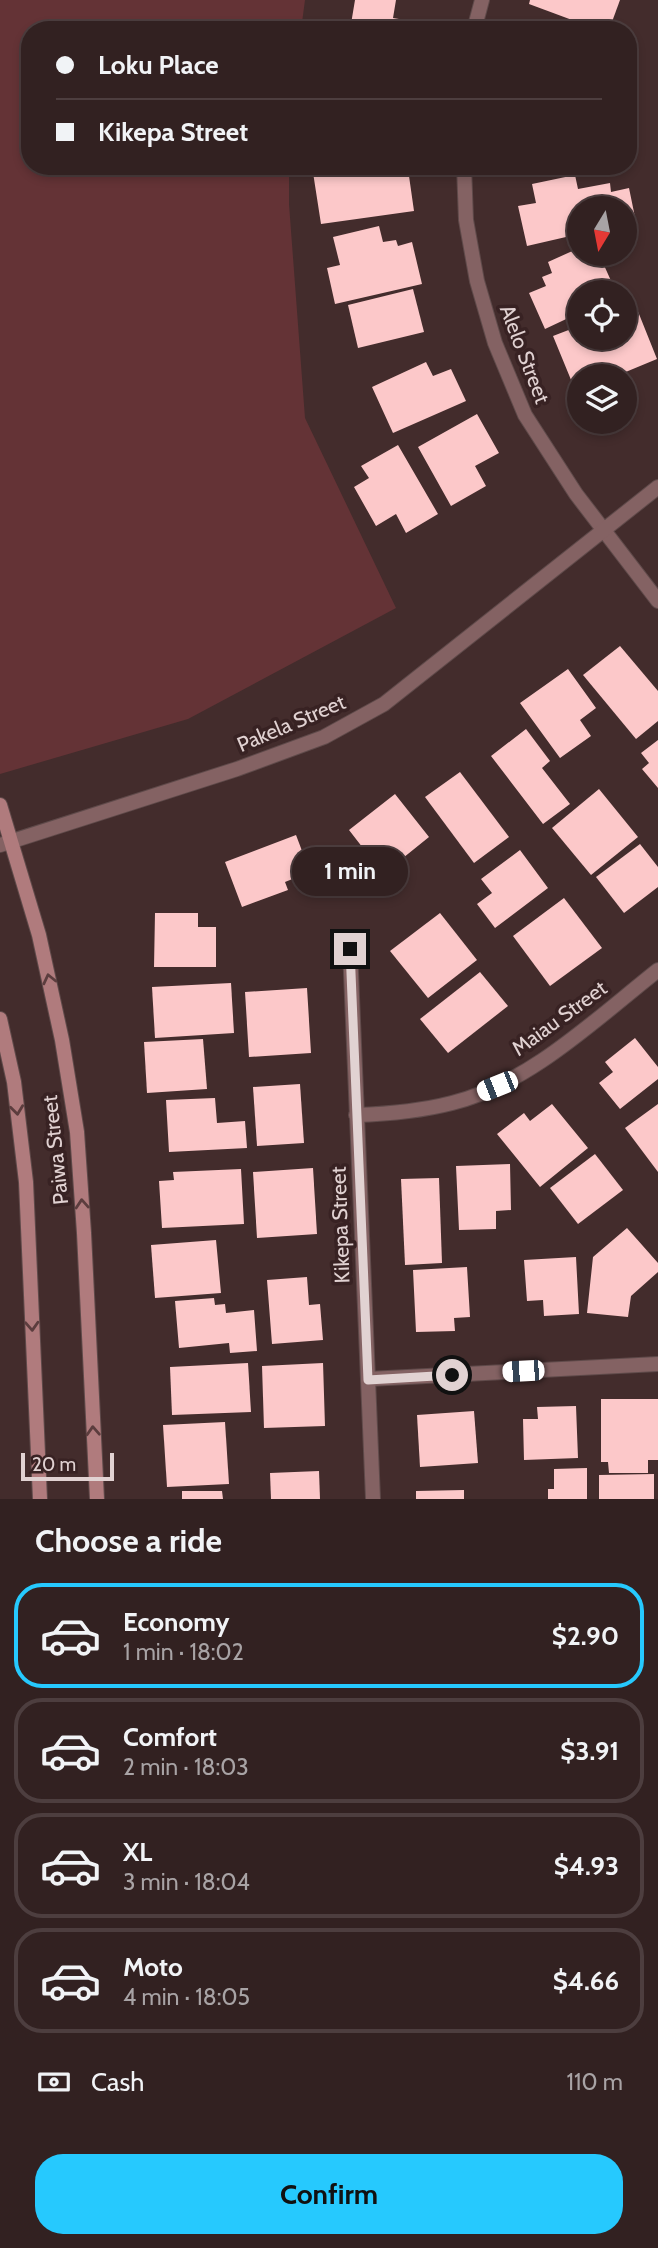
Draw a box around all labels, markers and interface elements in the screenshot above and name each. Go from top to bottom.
text: Loku Place [98,49,219,81]
text: Kikepa Street [98,116,248,148]
north arrow [567,196,637,266]
map controls [567,196,637,434]
button: locate [567,280,637,350]
street label: Alelo Street [495,301,555,407]
button: layers [567,364,637,434]
street label: Pakela Street [233,689,349,757]
callout: 1 min [292,848,408,897]
text: 1 min [324,857,376,885]
route end [334,933,366,965]
one-way arrow [42,973,57,985]
street label: Maiau Street [507,975,611,1061]
car [474,1068,521,1104]
street label: Paiwa Street [37,1094,73,1206]
one-way arrow [10,1104,25,1116]
street label: Kikepa Street [325,1166,355,1284]
one-way arrow [75,1198,90,1209]
one-way arrow [24,1321,39,1332]
route start [436,1359,468,1391]
car [502,1359,545,1383]
one-way arrow [86,1425,101,1436]
scale bar [21,1450,114,1482]
text: 20 m [32,1453,76,1476]
text: Choose a ride [35,1521,222,1560]
icon: car [39,1604,102,1667]
text: Economy [123,1606,229,1638]
text: $2.90 [552,1620,619,1652]
text: 1 min · 18:02 [123,1638,244,1666]
icon: car [39,1719,102,1782]
text: Comfort [123,1721,217,1753]
text: $3.91 [560,1735,619,1767]
text: 2 min · 18:03 [123,1753,249,1781]
icon: car [39,1834,102,1897]
text: XL [123,1836,152,1868]
text: $4.93 [554,1850,619,1882]
text: 3 min · 18:04 [123,1868,250,1896]
icon: car [39,1949,102,2012]
text: Moto [123,1951,183,1983]
text: $4.66 [553,1965,619,1997]
text: 4 min · 18:05 [123,1983,250,2011]
icon: cash [35,2063,73,2101]
text: Cash [91,2066,144,2098]
text: 110 m [567,2068,623,2096]
button: Confirm [35,2154,623,2234]

